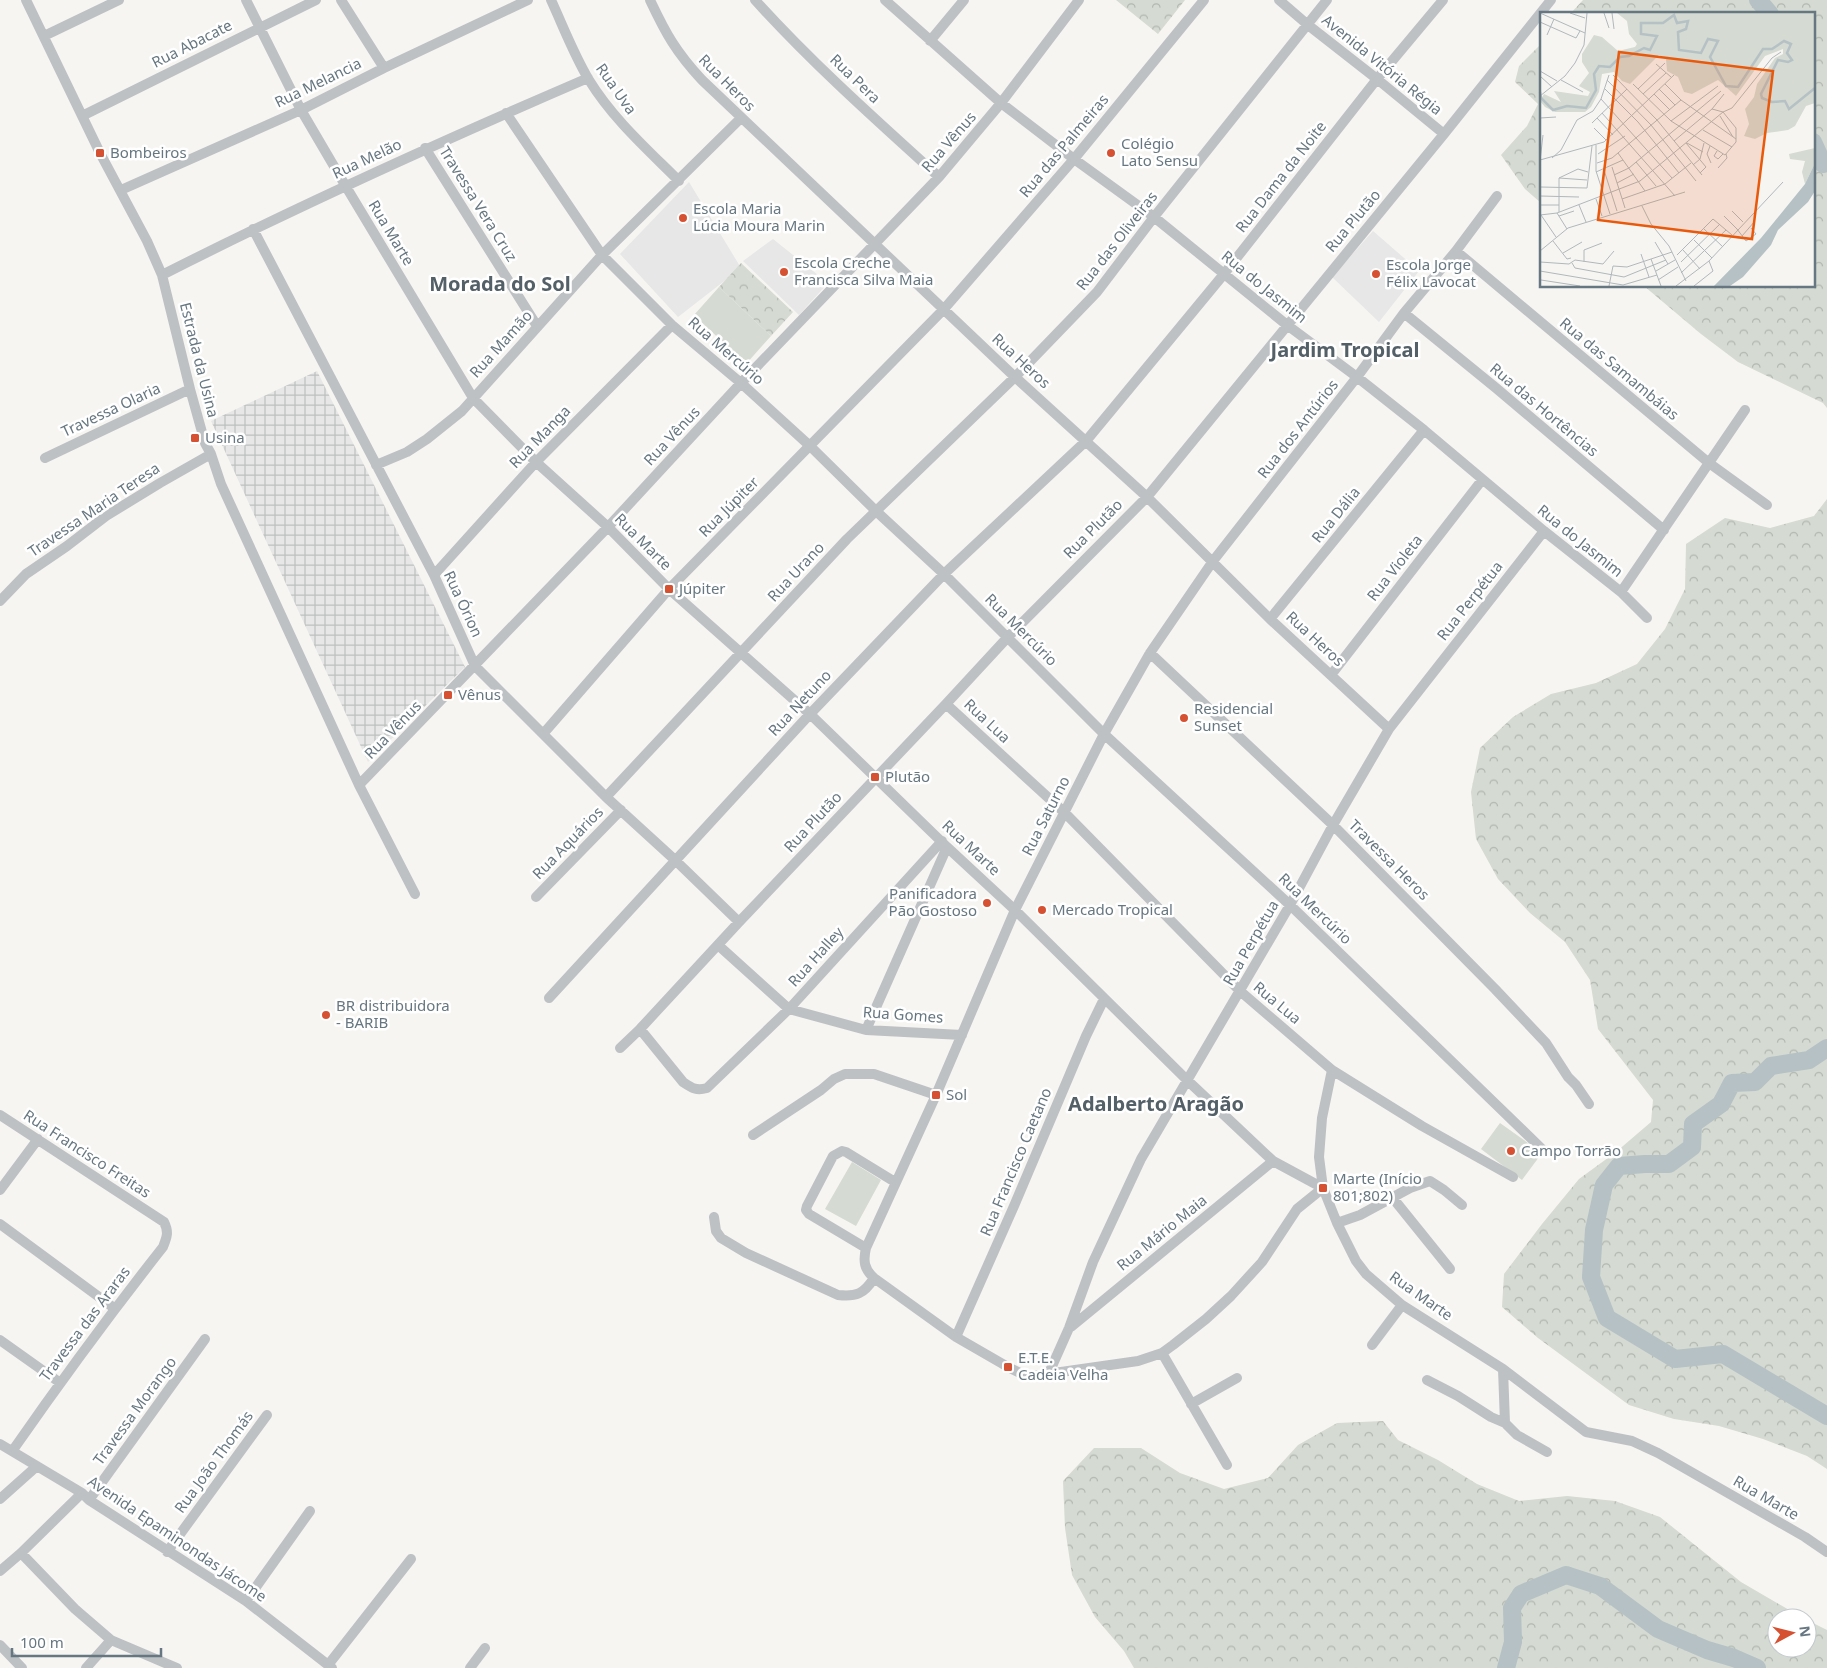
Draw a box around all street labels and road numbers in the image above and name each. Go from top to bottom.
street label: Avenida Vitória Régia [1318,9,1447,119]
street label: Rua Abacate [148,14,235,72]
street label: Rua Pera [826,49,885,107]
street label: Rua Heros [695,50,760,115]
street label: Rua Melancia [271,53,364,112]
street label: Rua Uva [592,59,642,118]
street label: Rua das Palmeiras [1014,90,1112,201]
street label: Rua Vênus [916,107,980,176]
street label: Rua Dama da Noite [1230,116,1330,236]
street label: Rua Melão [329,133,404,183]
street label: Travessa Vera Cruz [435,142,522,265]
street label: Rua Plutão [1320,185,1384,256]
street label: Rua das Oliveiras [1071,187,1161,294]
street label: Rua Marte [364,196,419,269]
street label: Rua do Jasmim [1218,245,1312,327]
street label: Estrada da Usina [176,300,224,419]
street label: Rua Mamão [465,305,536,381]
street label: Rua Mercúrio [684,312,769,389]
street label: Rua das Samambáias [1556,312,1683,424]
street label: Rua Heros [988,328,1055,392]
street label: Rua das Hortências [1486,358,1603,461]
street label: Rua dos Antúrios [1252,375,1342,482]
street label: Travessa Olaria [58,377,163,441]
street label: Rua Manga [504,401,574,472]
street label: Rua Vênus [639,402,704,469]
street label: Travessa Maria Teresa [24,458,163,561]
street label: Rua Júpiter [694,472,763,541]
street label: Rua Dália [1307,482,1364,546]
street label: Rua Plutão [1058,494,1126,562]
street label: Rua do Jasmim [1534,499,1628,581]
street label: Rua Marte [611,508,677,574]
street label: Rua Violeta [1362,530,1426,605]
street label: Rua Urano [763,537,828,605]
street label: Rua Perpétua [1432,557,1506,644]
street label: Rua Órion [440,567,488,640]
street label: Rua Mercúrio [981,589,1062,670]
street label: Rua Heros [1282,606,1349,670]
street label: Rua Netuno [763,665,835,740]
street label: Rua Lua [960,694,1015,747]
street label: Rua Vênus [359,696,425,763]
street label: Rua Saturno [1016,772,1074,859]
street label: Rua Plutão [779,787,846,856]
street label: Rua Aquários [528,802,607,883]
street label: Rua Marte [938,815,1005,879]
street label: Travessa Heros [1345,815,1434,904]
street label: Rua Mercúrio [1275,868,1357,948]
street label: Rua Perpétua [1218,896,1283,989]
street label: Rua Halley [783,922,848,991]
street label: Rua Lua [1250,976,1306,1028]
street label: Rua Gomes [862,1001,944,1027]
street label: Rua Francisco Caetano [975,1084,1055,1239]
street label: Rua Francisco Freitas [20,1105,155,1202]
street label: Rua Mário Maia [1112,1190,1211,1275]
street label: Travessa das Araras [34,1262,134,1385]
street label: Rua Marte [1386,1266,1457,1324]
street label: Travessa Morango [88,1352,180,1469]
street label: Rua João Thomás [169,1406,257,1517]
street label: Rua Marte [1730,1470,1803,1524]
street label: Avenida Epaminondas Jácome [84,1471,271,1606]

